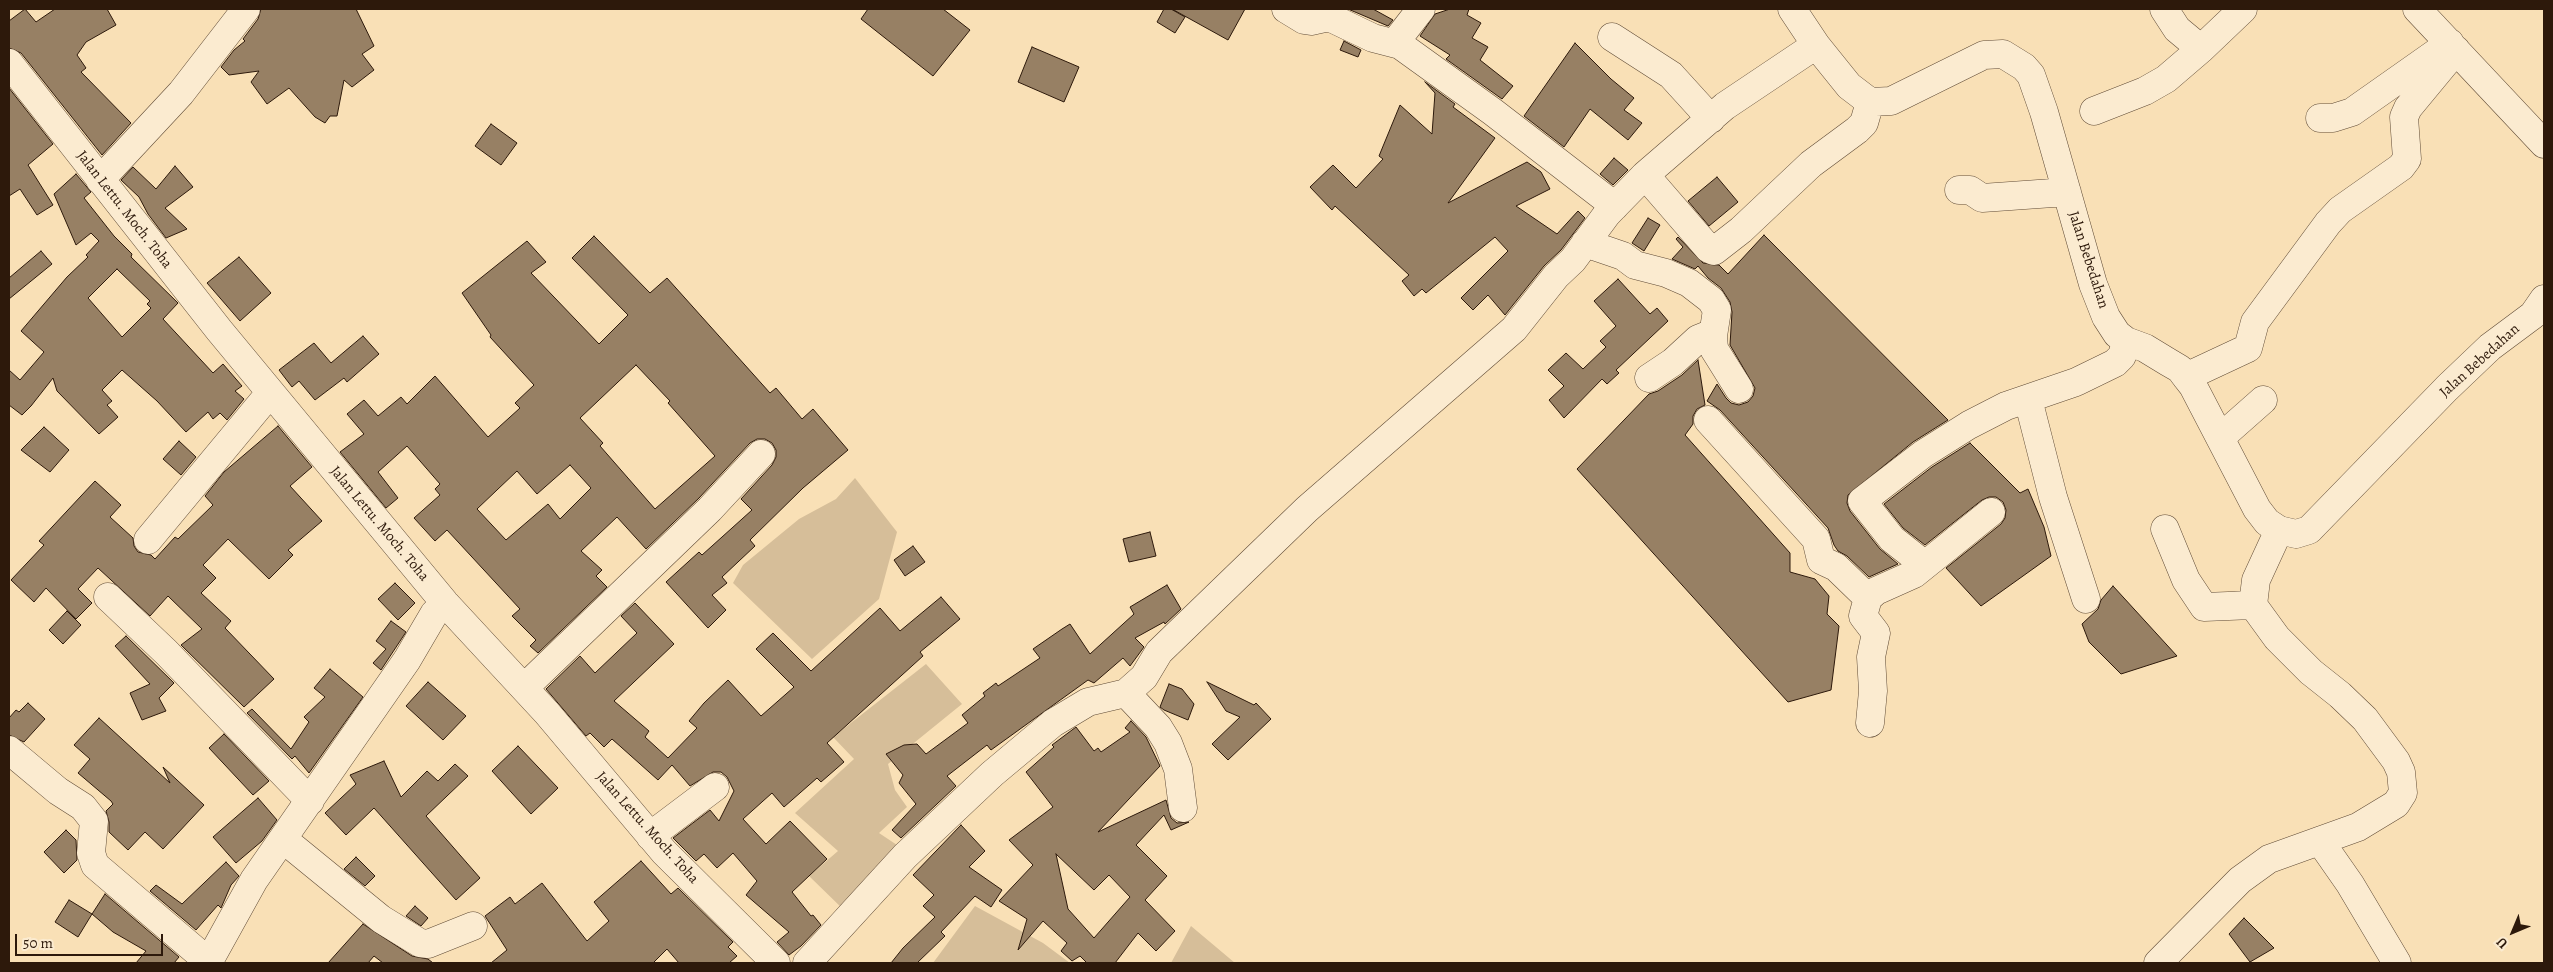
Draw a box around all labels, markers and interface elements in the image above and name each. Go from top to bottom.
street label: Jalan Lettu. Moch. Toha [72,147,176,273]
street label: Jalan Bebedahan [2064,209,2112,311]
street label: Jalan Bebedahan [2436,320,2524,402]
street label: Jalan Lettu. Moch. Toha [326,463,432,585]
street label: Jalan Lettu. Moch. Toha [592,768,702,888]
north arrow [2488,907,2538,957]
scale bar [18,924,165,956]
text: 50 m [23,933,53,953]
text: U [2492,933,2512,953]

